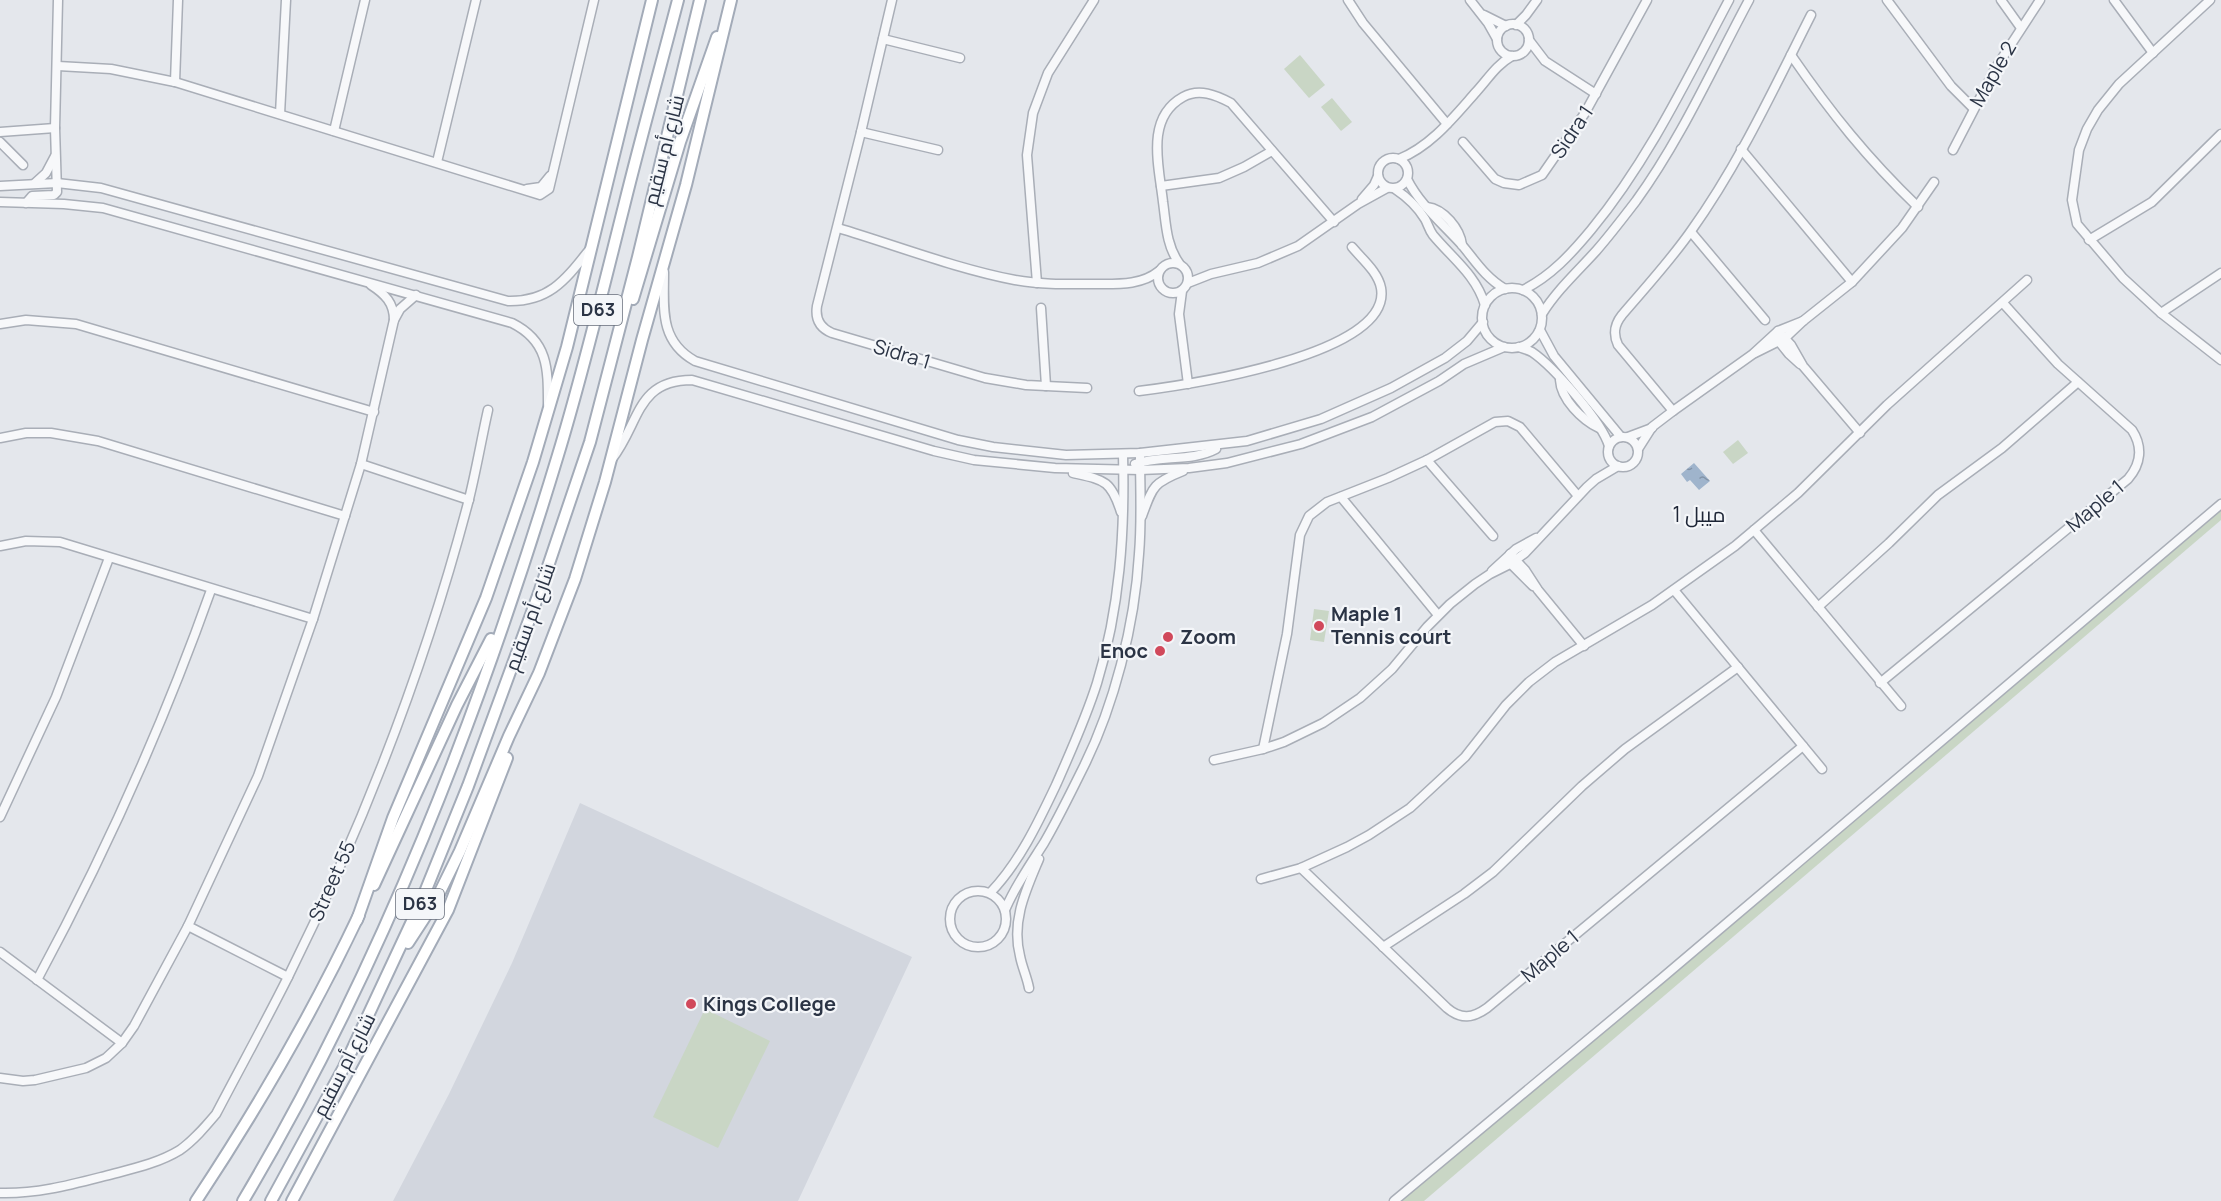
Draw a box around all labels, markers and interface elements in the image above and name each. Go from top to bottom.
street label: Maple 2 [1963,36,2022,111]
street label: شارع أم سقيم [637,92,691,208]
street label: Sidra 1 [1544,100,1599,164]
road number: D63 [574,295,622,325]
street label: Sidra 1 [870,332,934,375]
street label: Maple 1 [2060,473,2129,538]
district label: ميبل 1 [1673,500,1725,528]
street label: شارع أم سقيم [498,559,562,675]
place label: Maple 1 Tennis court [1331,600,1451,650]
marker: Maple 1 Tennis court [1312,619,1326,633]
place label: Zoom [1180,623,1236,650]
marker: Zoom [1161,630,1175,644]
place label: Enoc [1100,637,1148,664]
marker: Enoc [1153,644,1167,658]
street label: Street 55 [302,836,361,925]
road number: D63 [396,889,444,919]
street label: Maple 1 [1515,923,1584,988]
place label: Kings College [703,990,836,1017]
marker: Kings College [684,997,698,1011]
street label: شارع أم سقيم [306,1008,382,1122]

